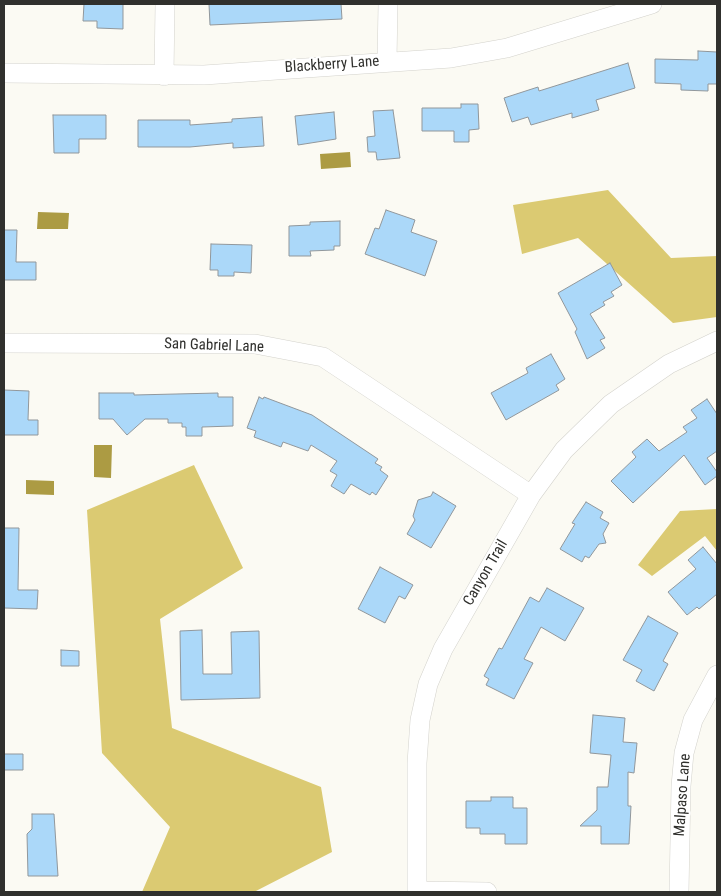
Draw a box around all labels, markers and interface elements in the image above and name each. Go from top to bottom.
street label: Blackberry Lane [284,53,380,77]
street label: San Gabriel Lane [164,335,264,357]
street label: Canyon Trail [460,537,512,609]
street label: Malpaso Lane [671,753,695,837]

